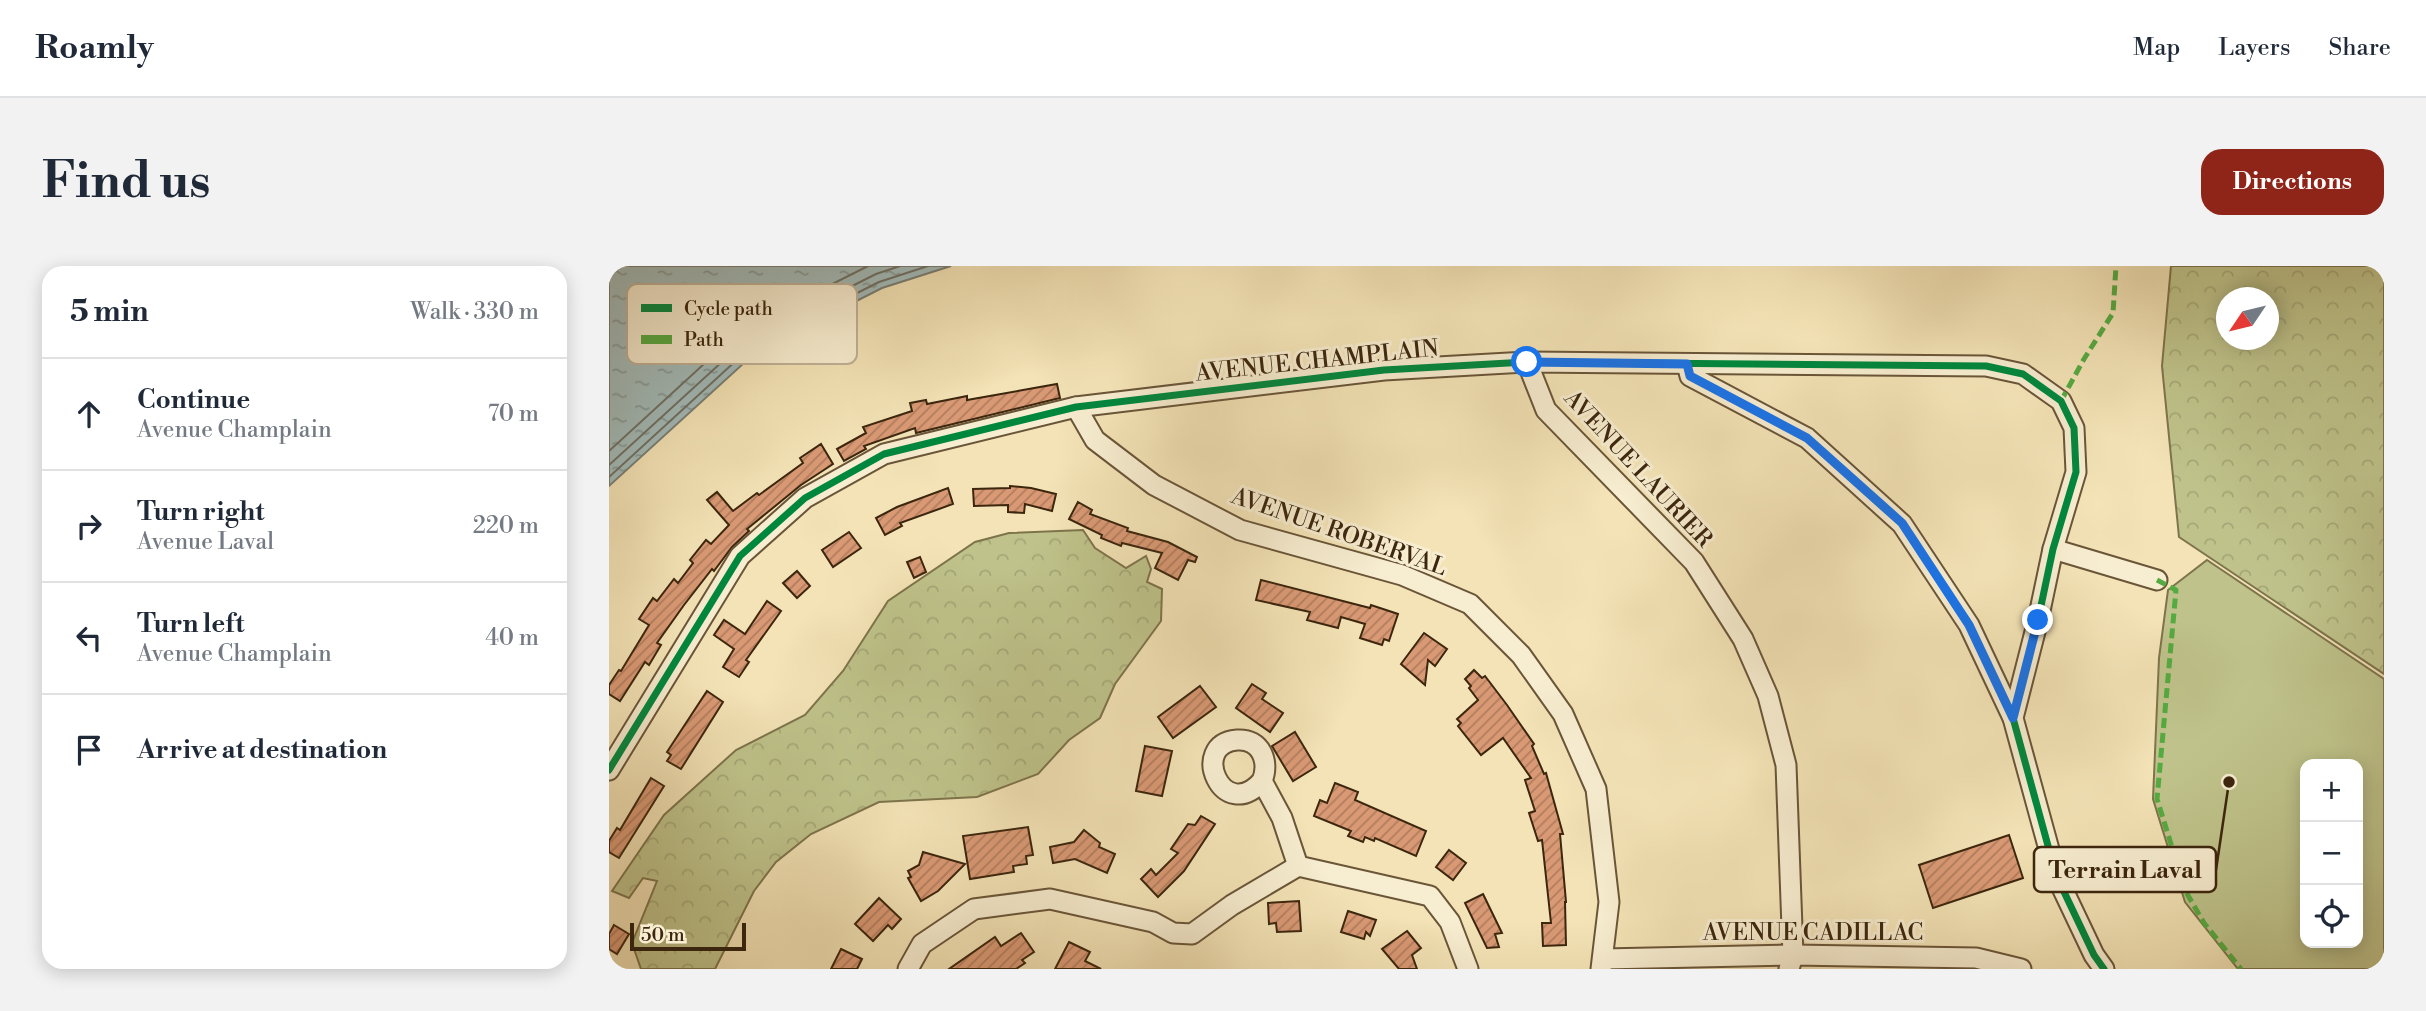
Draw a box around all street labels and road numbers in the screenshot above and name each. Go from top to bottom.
street label: AVENUE CHAMPLAIN [1193,334,1440,388]
street label: AVENUE LAURIER [1557,384,1719,554]
street label: AVENUE ROBERVAL [1227,482,1450,582]
street label: AVENUE CADILLAC [1702,919,1923,947]

